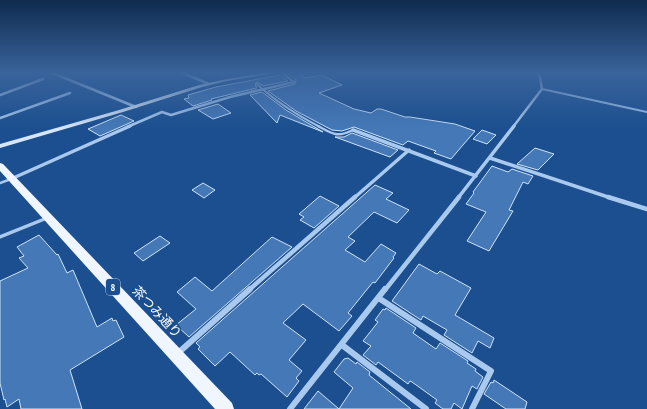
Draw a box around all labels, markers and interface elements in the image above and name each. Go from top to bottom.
road number: 8 [106,279,120,295]
street label: 茶つみ通り [129,282,185,342]

